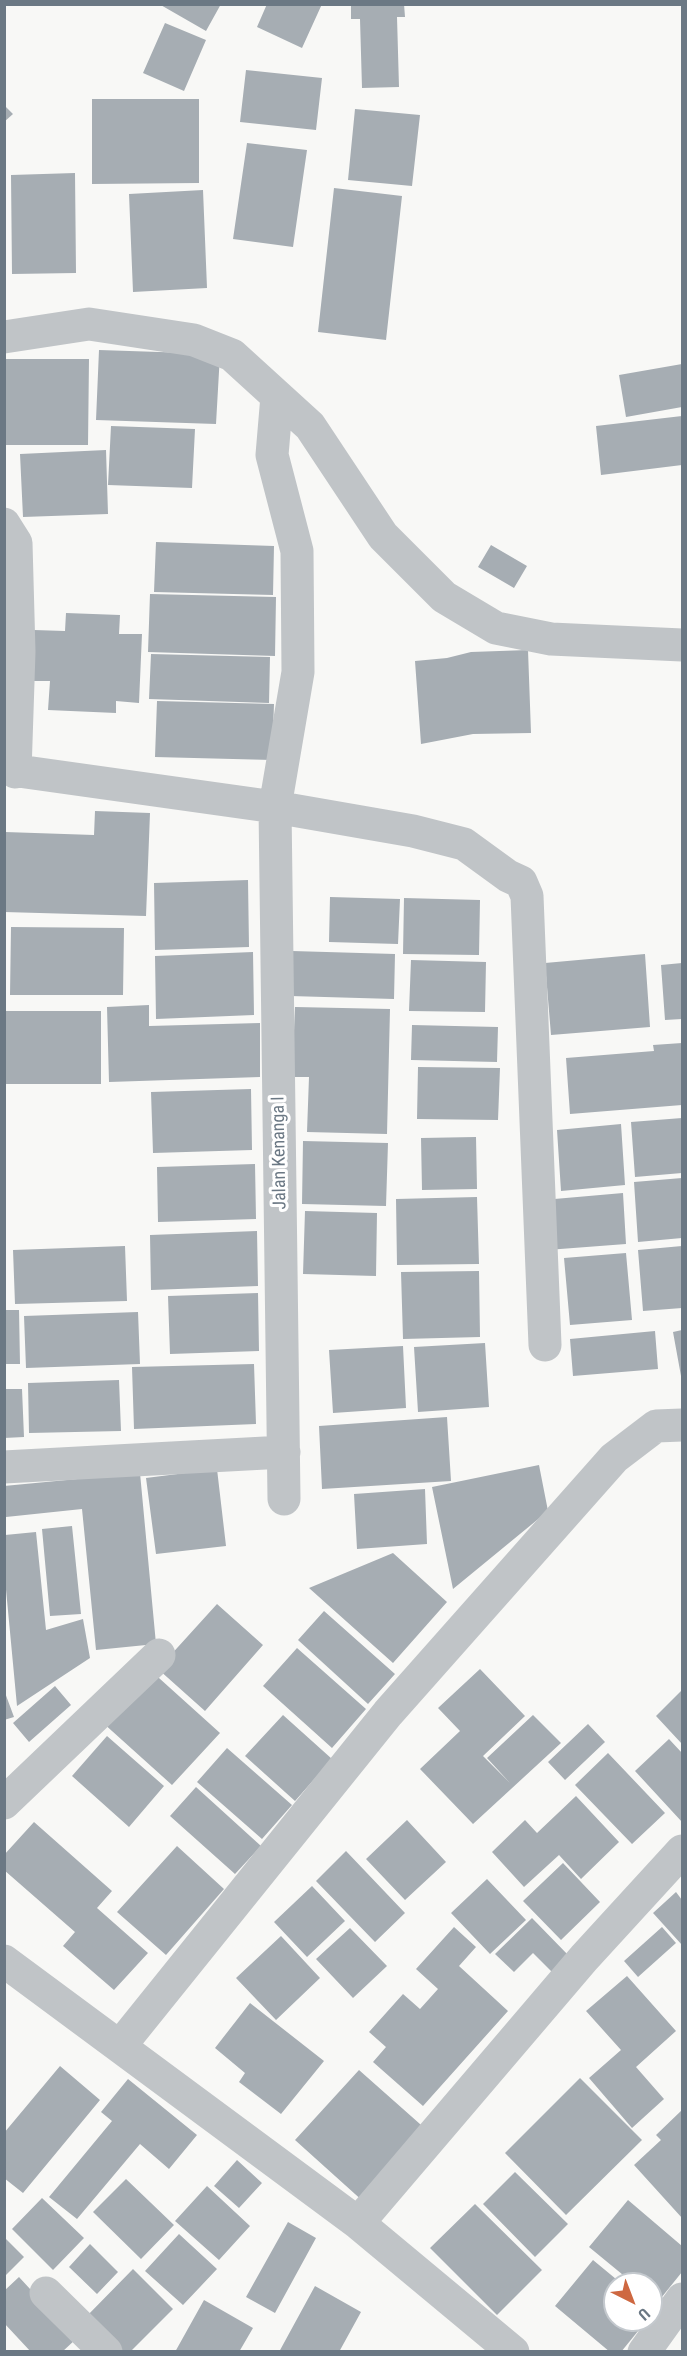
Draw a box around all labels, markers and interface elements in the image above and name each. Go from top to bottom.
street label: Jalan Kenanga I [268,1096,292,1210]
north arrow [603,2272,663,2332]
text: U [634,2304,654,2324]

